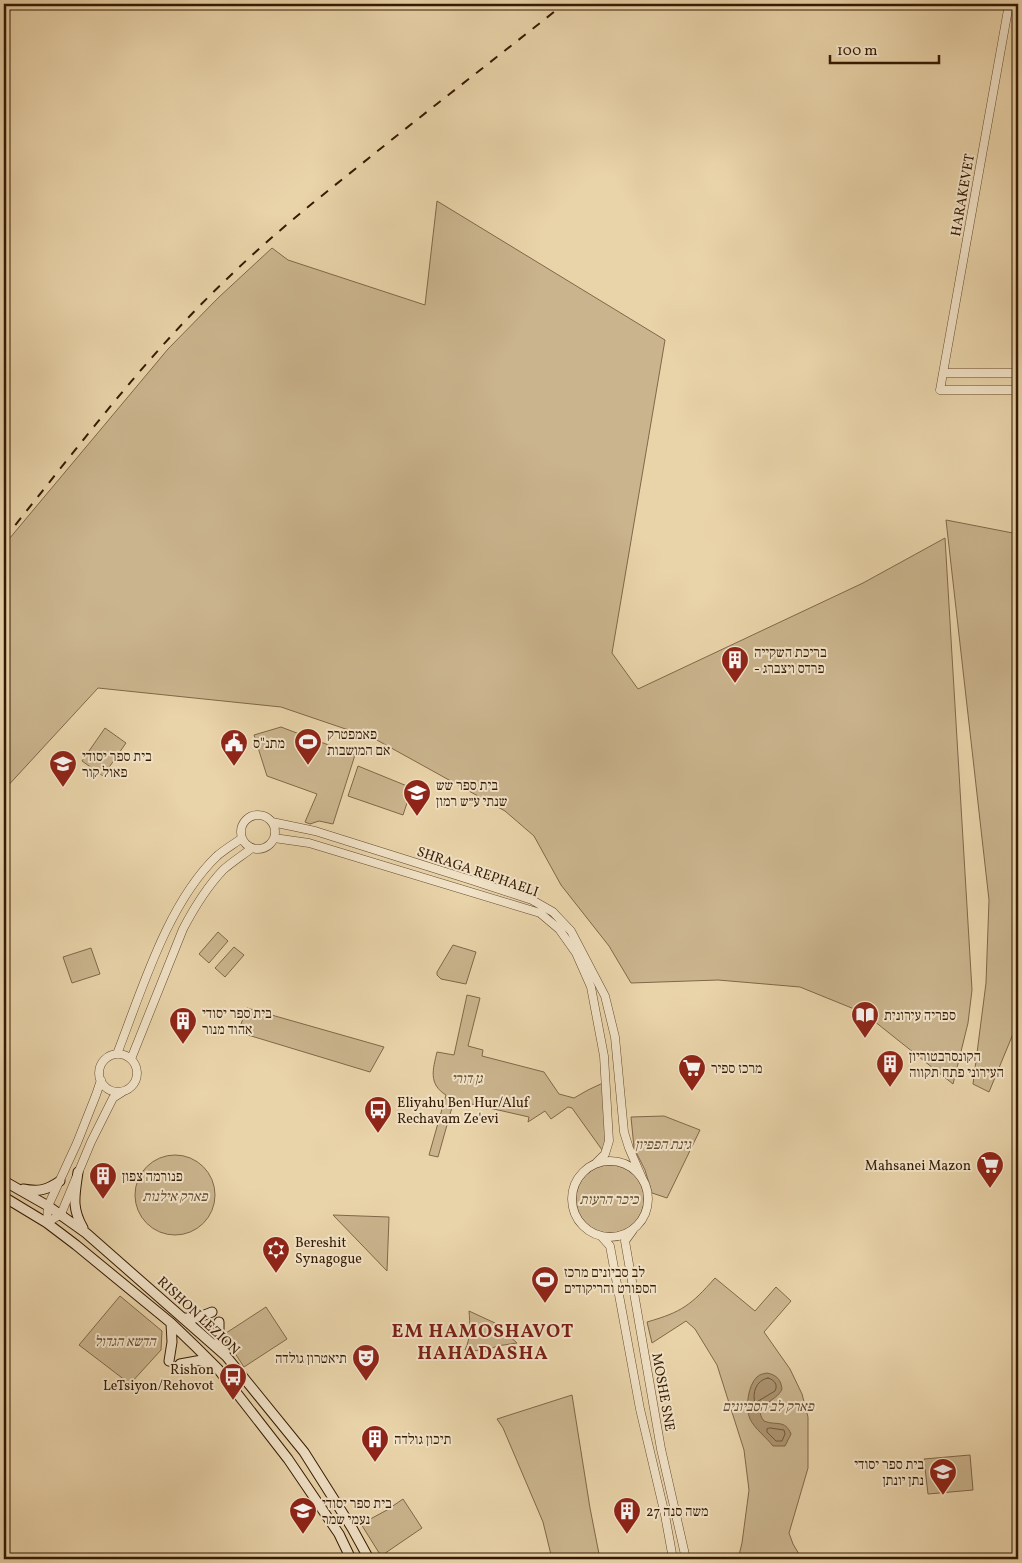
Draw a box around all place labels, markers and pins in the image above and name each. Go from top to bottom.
place label: בריכת השקייה - פרדס ויצברג [754,644,827,679]
building icon: בריכת השקייה - פרדס ויצברג [720,645,750,684]
place label: פאמפטרק אם המושבות [327,726,391,761]
sports icon: פאמפטרק אם המושבות [293,727,323,766]
public building icon: מתנ"ס [219,728,249,767]
place label: מתנ"ס [253,735,285,754]
place label: בית ספר יסודי פאול קור [82,748,152,783]
school or university icon: בית ספר יסודי פאול קור [48,749,78,788]
place label: בית ספר שש שנתי ע״ש רמון [436,777,508,812]
school or university icon: בית ספר שש שנתי ע״ש רמון [402,778,432,817]
library icon: ספריה עירונית [850,1000,880,1039]
place label: בית ספר יסודי אהוד מנור [202,1005,272,1040]
building icon: בית ספר יסודי אהוד מנור [168,1006,198,1045]
place label: ספריה עירונית [884,1007,956,1026]
place label: הקונסרבטוריון העירוני פתח תקווה [909,1048,1004,1083]
building icon: הקונסרבטוריון העירוני פתח תקווה [875,1049,905,1088]
supermarket icon: מרכז ספיר [677,1053,707,1092]
place label: מרכז ספיר [711,1060,763,1079]
place label: Eliyahu Ben Hur/Aluf Rechavam Ze'evi [397,1094,530,1129]
bus stop icon: Eliyahu Ben Hur/Aluf Rechavam Ze'evi [363,1095,393,1134]
supermarket icon: Mahsanei Mazon [975,1150,1005,1189]
place label: Mahsanei Mazon [865,1157,971,1176]
building icon: פנורמה צפון [88,1161,118,1200]
place label: פנורמה צפון [122,1168,183,1187]
place label: Bereshit Synagogue [295,1234,362,1269]
synagogue icon: Bereshit Synagogue [261,1235,291,1274]
place label: לב סביונים מרכז הספורט והריקודים [564,1264,657,1299]
sports icon: לב סביונים מרכז הספורט והריקודים [530,1265,560,1304]
theatre icon: תיאטרון גולדה [351,1343,381,1382]
place label: תיאטרון גולדה [275,1350,347,1369]
place label: Rishon LeTsiyon/Rehovot [103,1361,214,1396]
bus stop icon: Rishon LeTsiyon/Rehovot [218,1362,248,1401]
building icon: תיכון גולדה [360,1424,390,1463]
place label: תיכון גולדה [394,1431,451,1450]
place label: בית ספר יסודי נתן יונתן [854,1456,924,1491]
school or university icon: בית ספר יסודי נתן יונתן [928,1457,958,1496]
place label: בית ספר יסודי נעמי שמר [322,1495,392,1530]
school or university icon: בית ספר יסודי נעמי שמר [288,1496,318,1535]
building icon: משה סנה 27 [612,1496,642,1535]
place label: משה סנה 27 [646,1503,709,1522]

